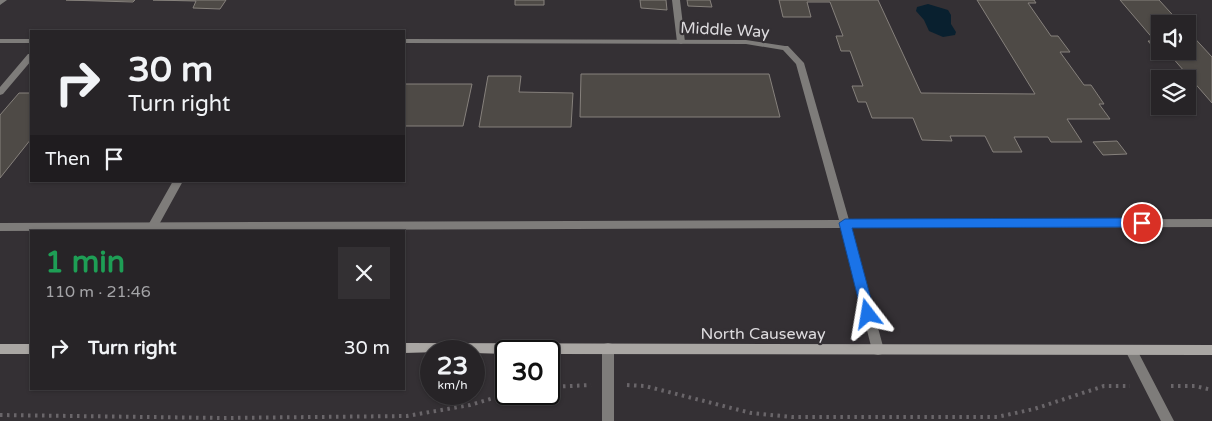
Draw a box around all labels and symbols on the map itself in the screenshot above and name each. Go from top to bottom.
street label: Middle Way [680,18,771,42]
pin [1121,202,1163,244]
position arrow [841,287,893,339]
street label: North Causeway [701,324,826,344]
speed limit sign: 30 [495,340,560,405]

